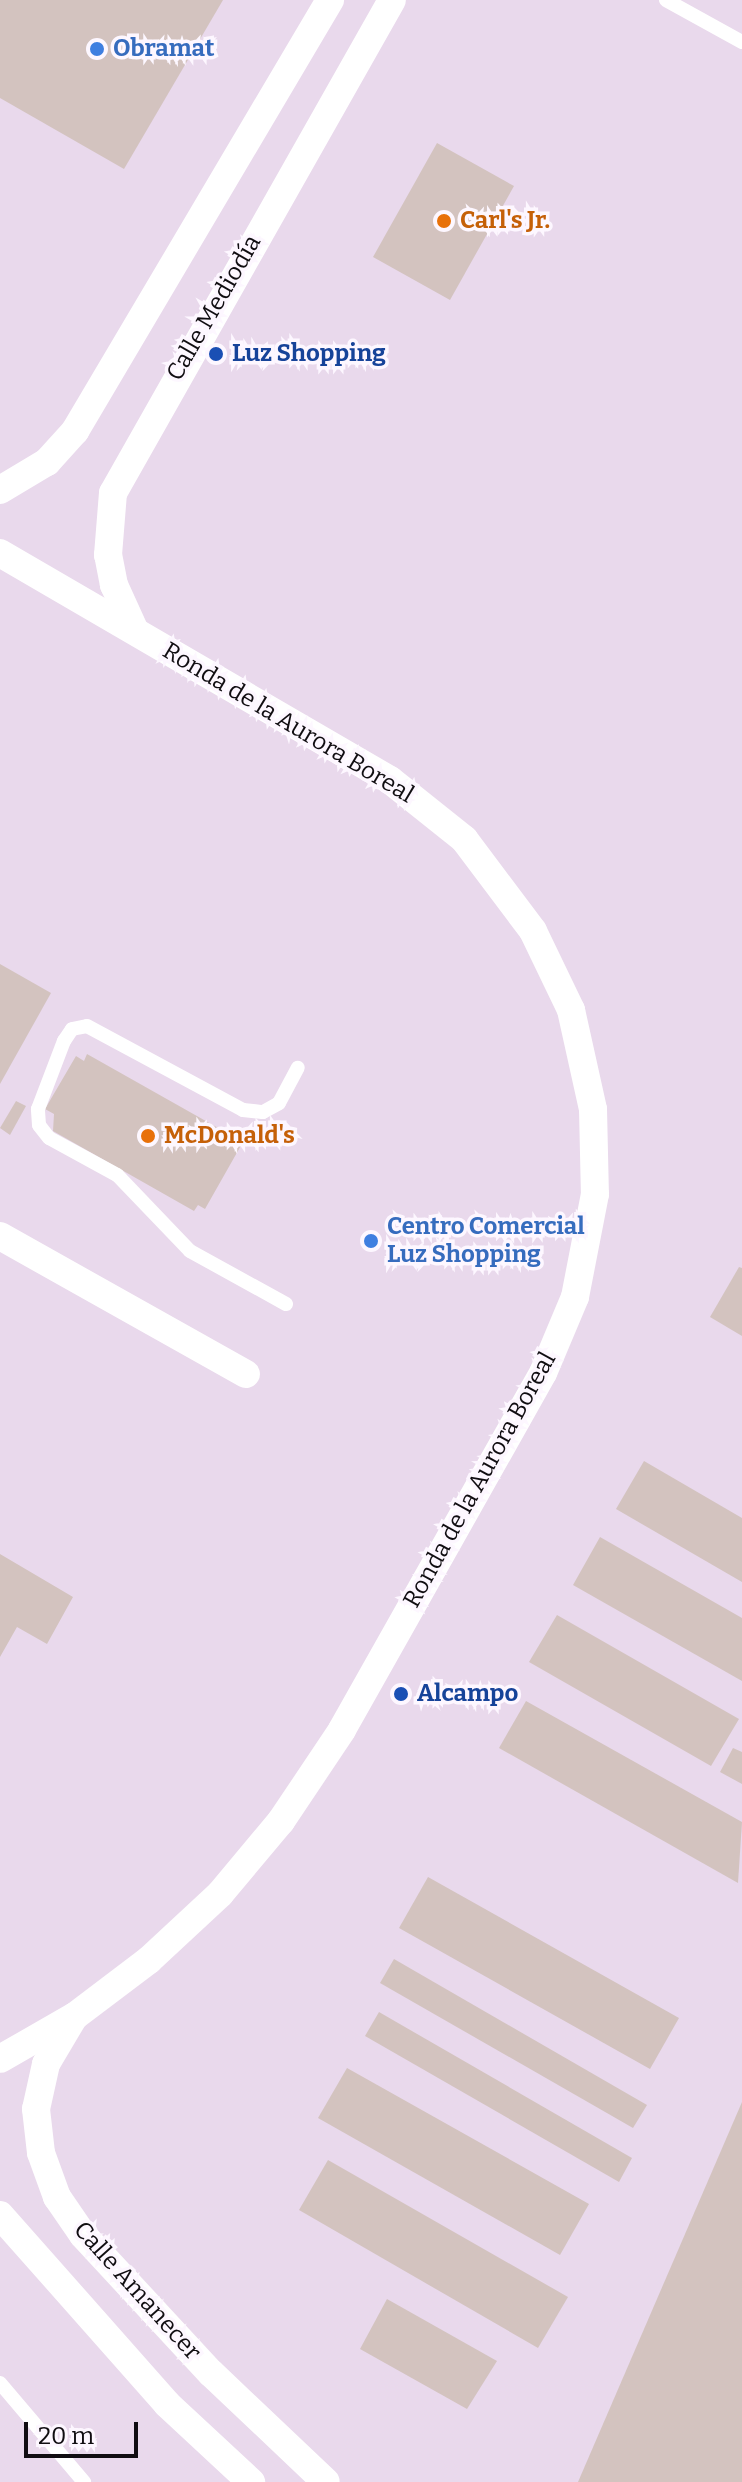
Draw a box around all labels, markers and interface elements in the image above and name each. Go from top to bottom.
place label: Obramat [113,35,215,63]
marker: Obramat [88,40,106,58]
place label: Carl's Jr. [460,207,550,235]
marker: Carl's Jr. [435,212,453,230]
street label: Calle Mediodía [161,230,267,386]
place label: Luz Shopping [232,340,386,368]
marker: Luz Shopping [207,345,225,363]
street label: Ronda de la Aurora Boreal [157,637,419,809]
place label: McDonald's [164,1122,295,1150]
marker: McDonald's [139,1127,157,1145]
place label: Centro Comercial Luz Shopping [387,1213,585,1269]
marker: Centro Comercial Luz Shopping [362,1232,380,1250]
street label: Ronda de la Aurora Boreal [398,1347,562,1613]
place label: Alcampo [417,1680,518,1708]
marker: Alcampo [392,1685,410,1703]
street label: Calle Amanecer [67,2216,207,2366]
scale bar [28,2406,142,2456]
text: 20 m [38,2422,94,2450]

